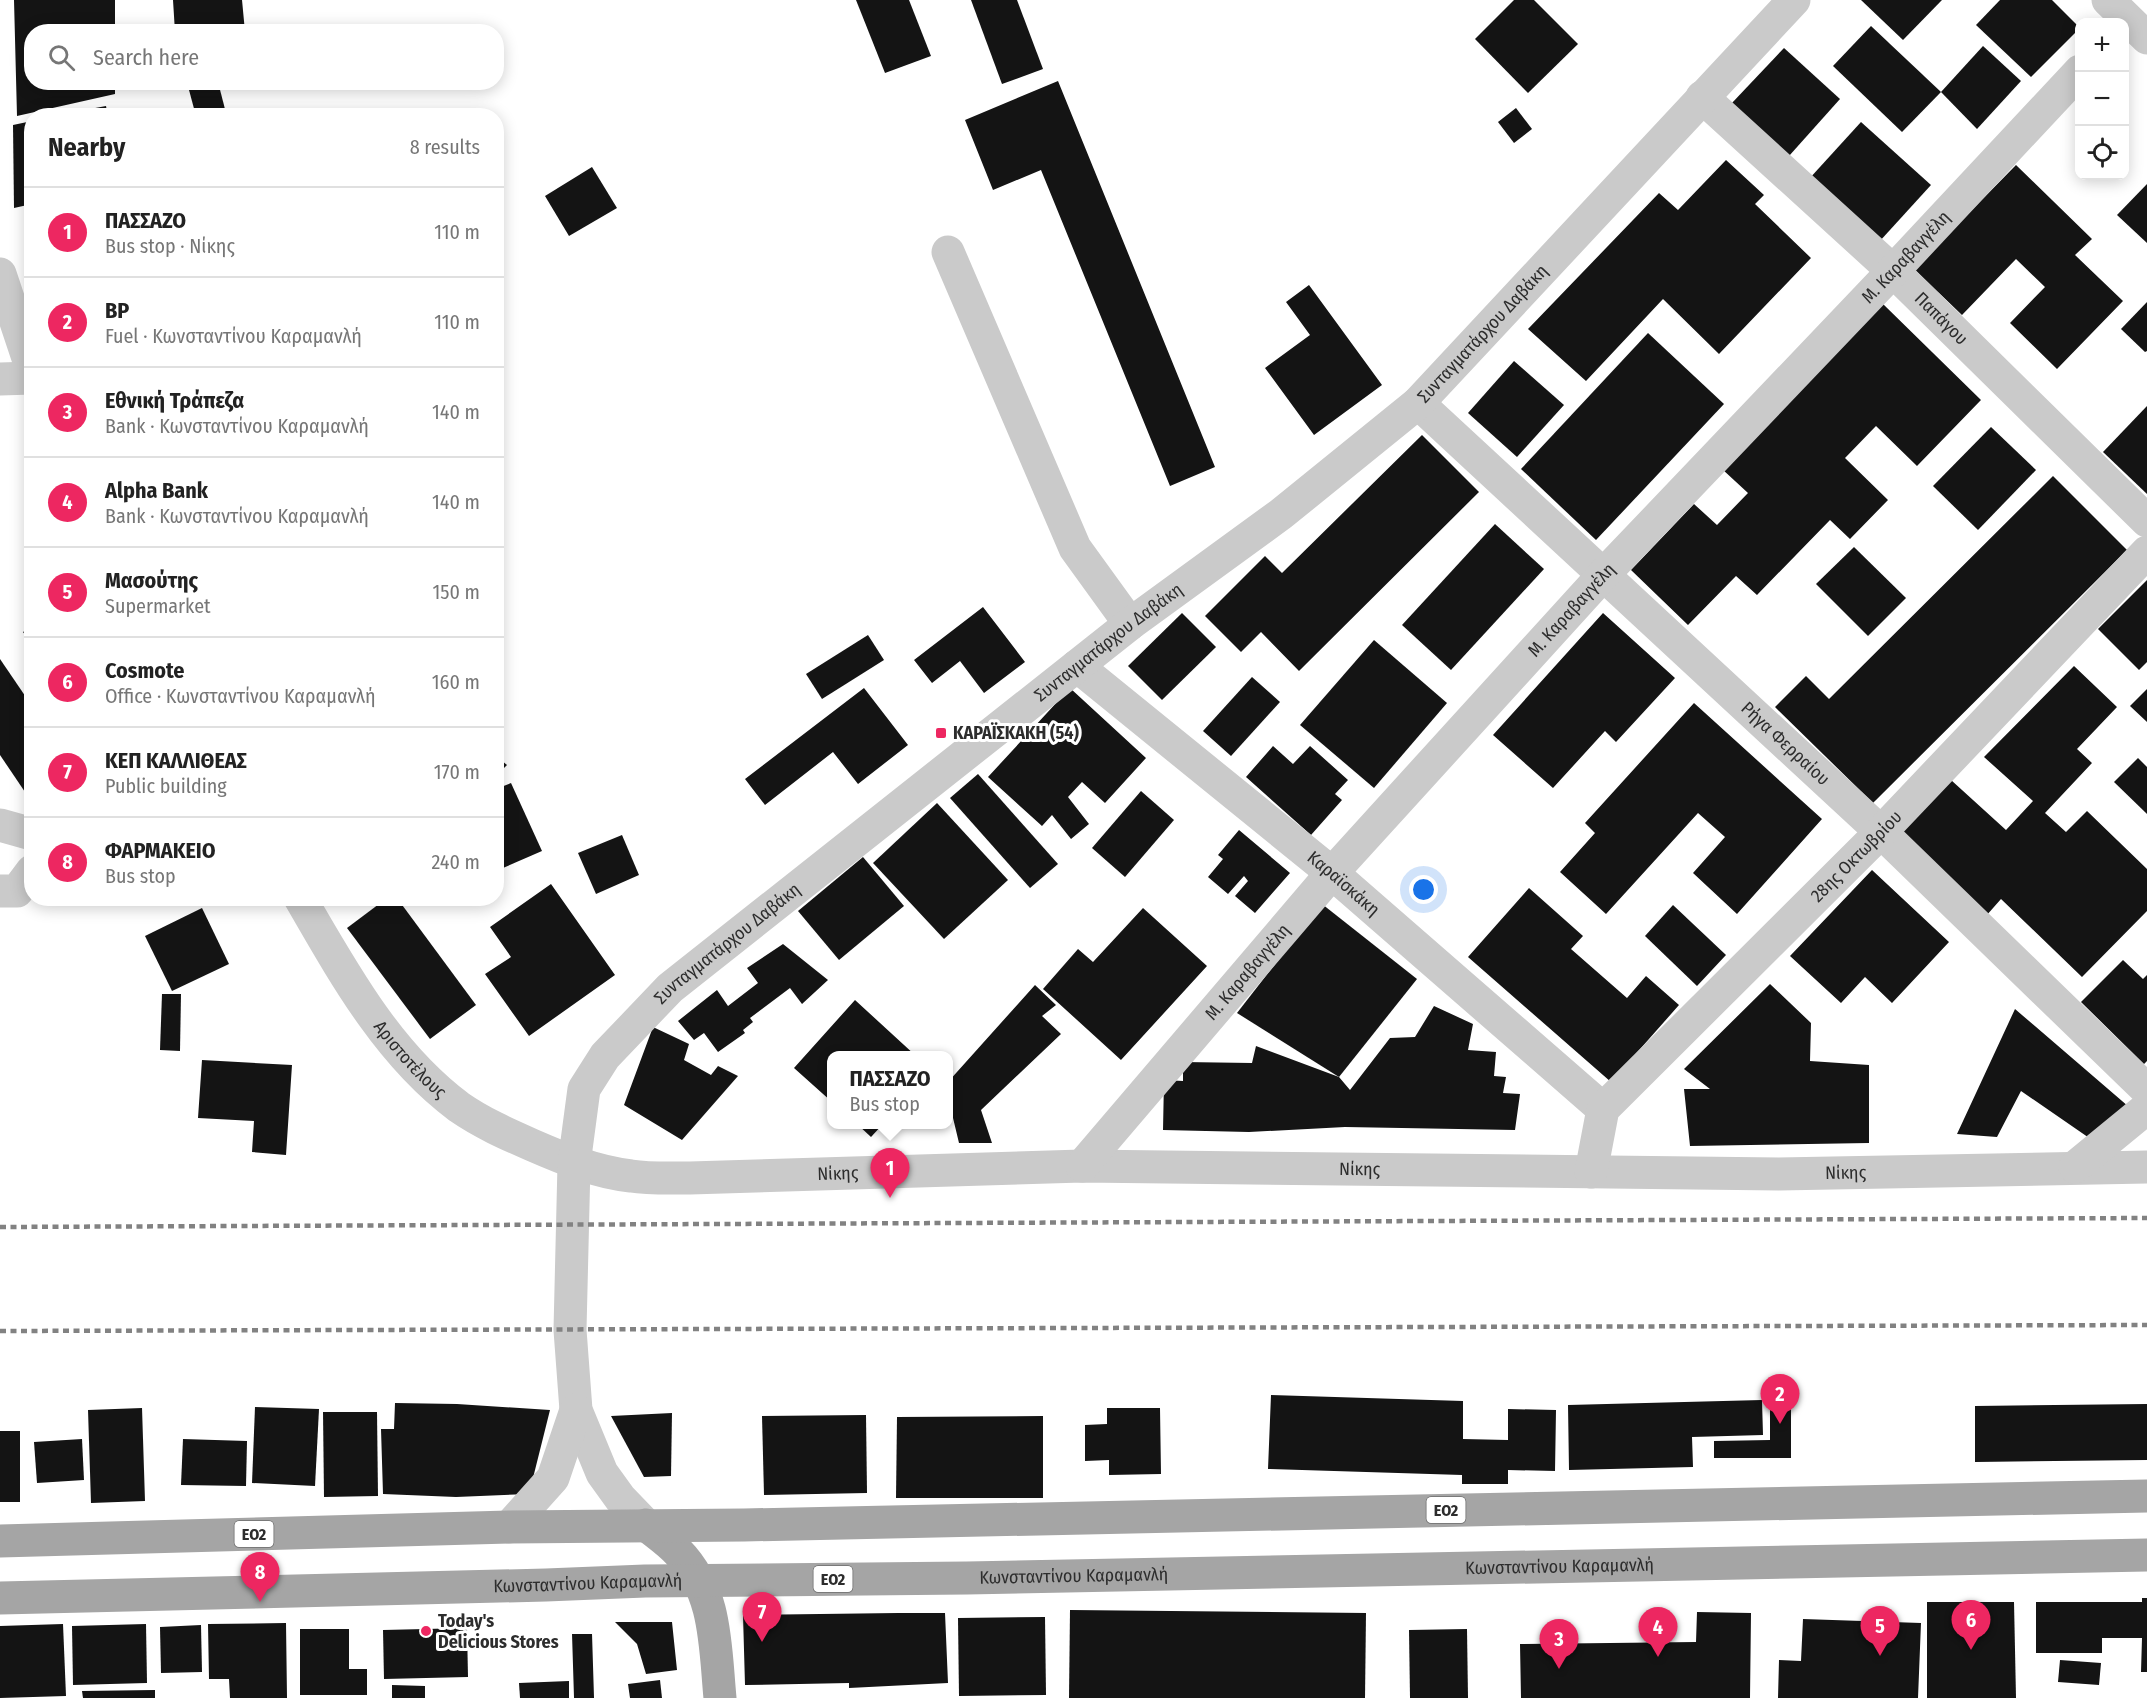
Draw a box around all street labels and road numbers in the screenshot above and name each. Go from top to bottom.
street label: Μ. Καραβαγγέλη [1857,206,1955,308]
street label: Συνταγματάρχου Δαβάκη [1413,260,1552,407]
street label: Παπάγου [1910,287,1972,349]
street label: Μ. Καραβαγγέλη [1523,558,1620,661]
street label: Συνταγματάρχου Δαβάκη [1030,578,1187,706]
street label: Ρήγα Φερραίου [1737,697,1834,790]
street label: 28ης Οκτωβρίου [1806,806,1907,907]
street label: Καραϊσκάκη [1303,846,1384,921]
street label: Συνταγματάρχου Δαβάκη [650,878,805,1009]
street label: Μ. Καραβαγγέλη [1200,920,1295,1025]
street label: Αριστοτέλους [369,1016,451,1103]
street label: Νίκης [1339,1158,1381,1180]
street label: Νίκης [1825,1161,1867,1184]
street label: Νίκης [817,1162,859,1185]
road number: ΕΟ2 [1426,1497,1466,1523]
road number: ΕΟ2 [234,1521,274,1547]
street label: Κωνσταντίνου Καραμανλή [1465,1554,1654,1579]
street label: Κωνσταντίνου Καραμανλή [979,1563,1168,1589]
road number: ΕΟ2 [814,1566,852,1592]
street label: Κωνσταντίνου Καραμανλή [493,1570,682,1597]

